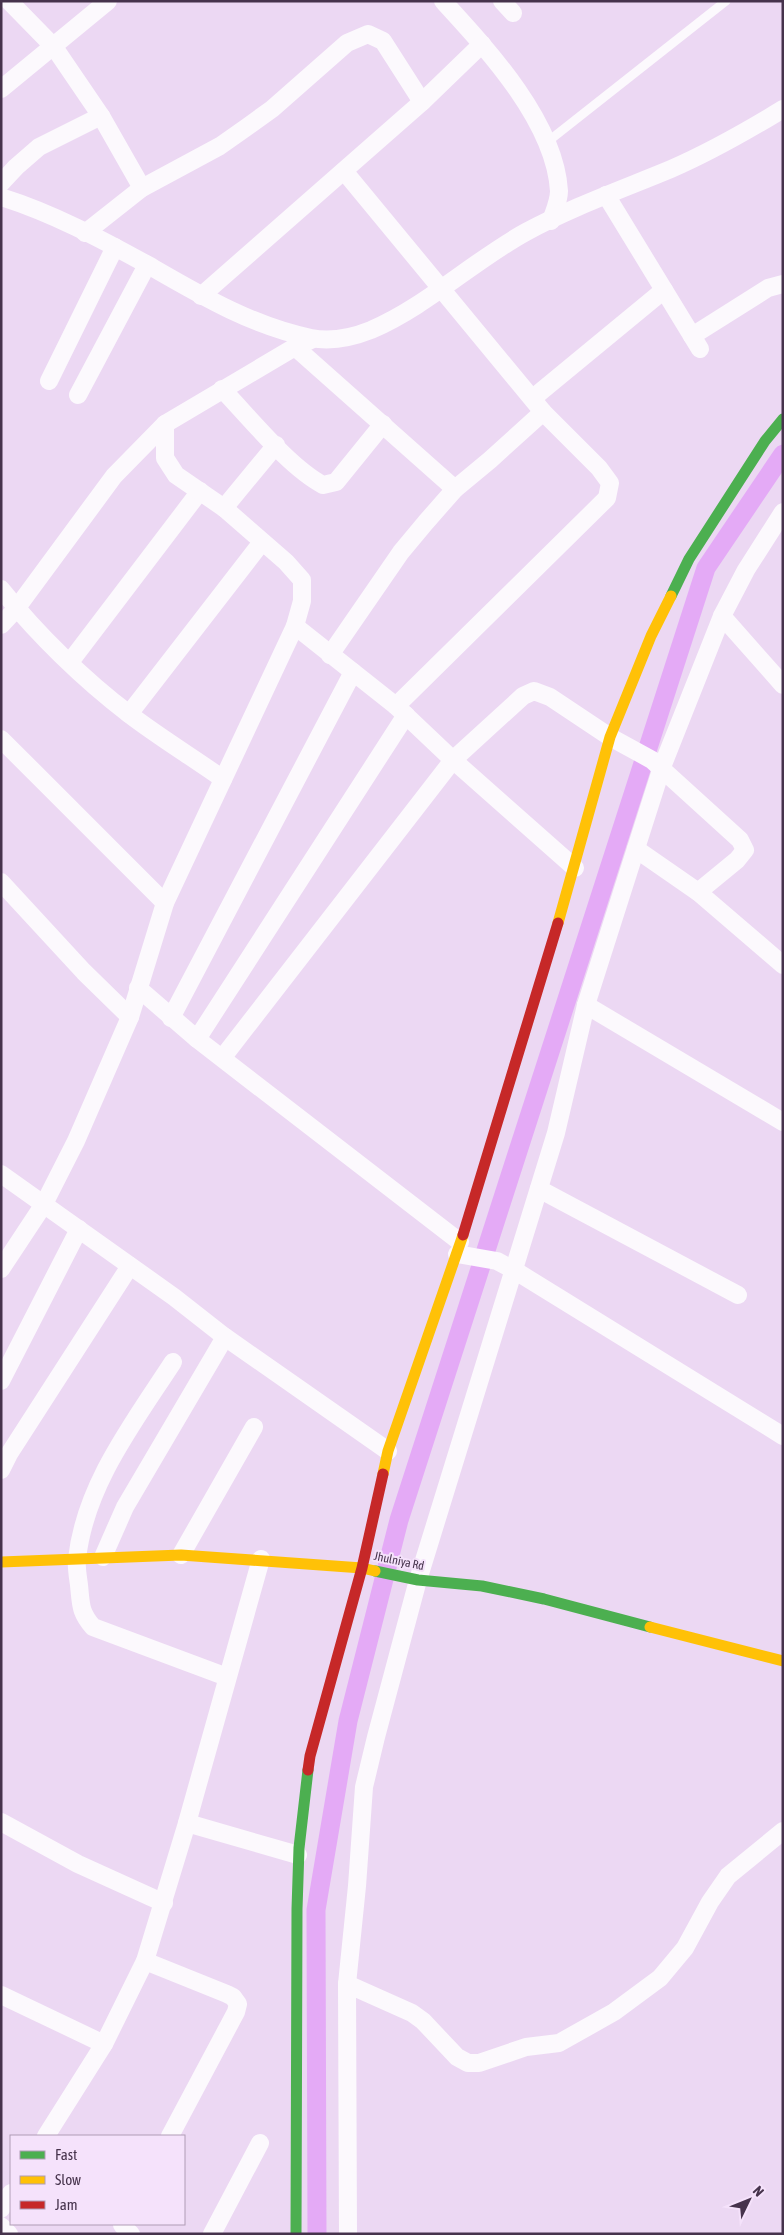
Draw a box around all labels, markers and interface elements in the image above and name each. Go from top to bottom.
street label: Jhulniya Rd [373,1549,425,1573]
legend [10,2135,185,2225]
text: Fast [55,2146,77,2163]
text: Slow [55,2171,81,2188]
north arrow [724,2175,774,2225]
text: N [750,2183,767,2200]
text: Jam [55,2196,78,2213]

